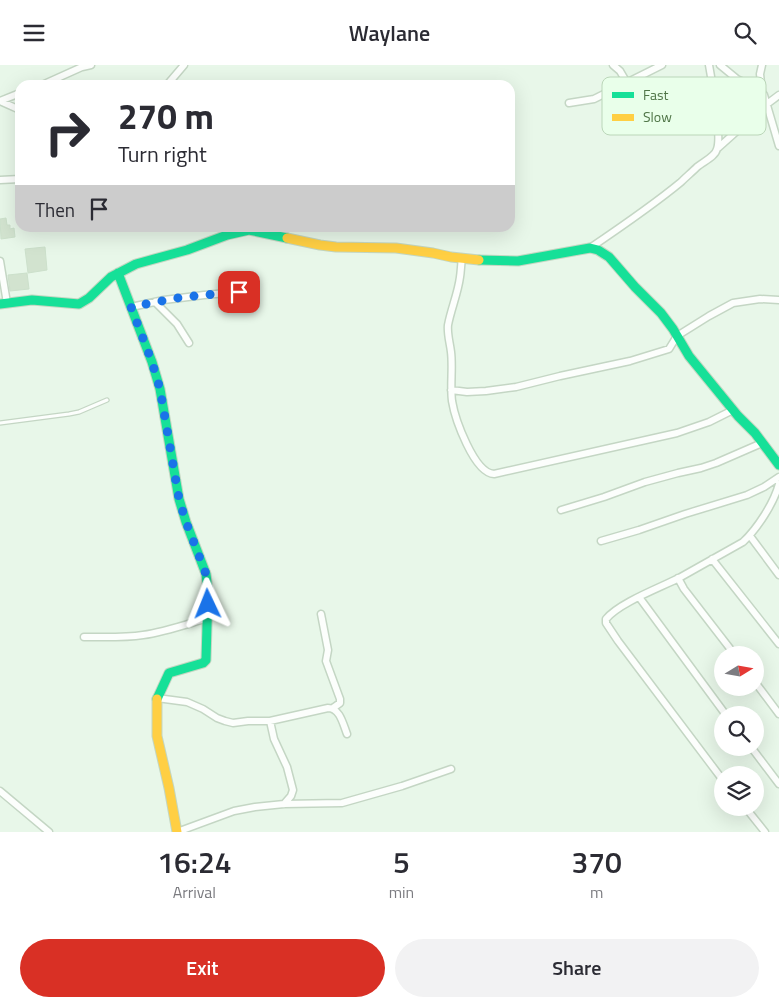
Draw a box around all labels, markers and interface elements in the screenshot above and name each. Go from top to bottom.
text: Waylane [349,16,430,50]
icon: menu [20,19,48,47]
icon: search [731,19,759,47]
legend [602,77,766,135]
text: Fast [643,84,668,105]
text: 270 m [118,89,214,143]
icon: right [35,100,100,165]
text: Slow [643,106,672,127]
text: Turn right [118,137,207,171]
text: Then [35,195,75,224]
icon: arrive [85,195,113,223]
pin [218,271,260,313]
icon: arrive [225,278,253,306]
position arrow [181,577,233,629]
north arrow [714,646,764,696]
map controls [714,646,764,816]
button: search [714,706,764,756]
button: layers [714,766,764,816]
text: 16:24 [157,839,232,885]
text: 5 [393,839,410,885]
text: 370 [571,839,622,885]
text: Arrival [173,880,216,904]
text: min [389,880,414,904]
text: m [590,880,603,904]
button: Exit [20,939,385,997]
button: Share [395,939,759,997]

